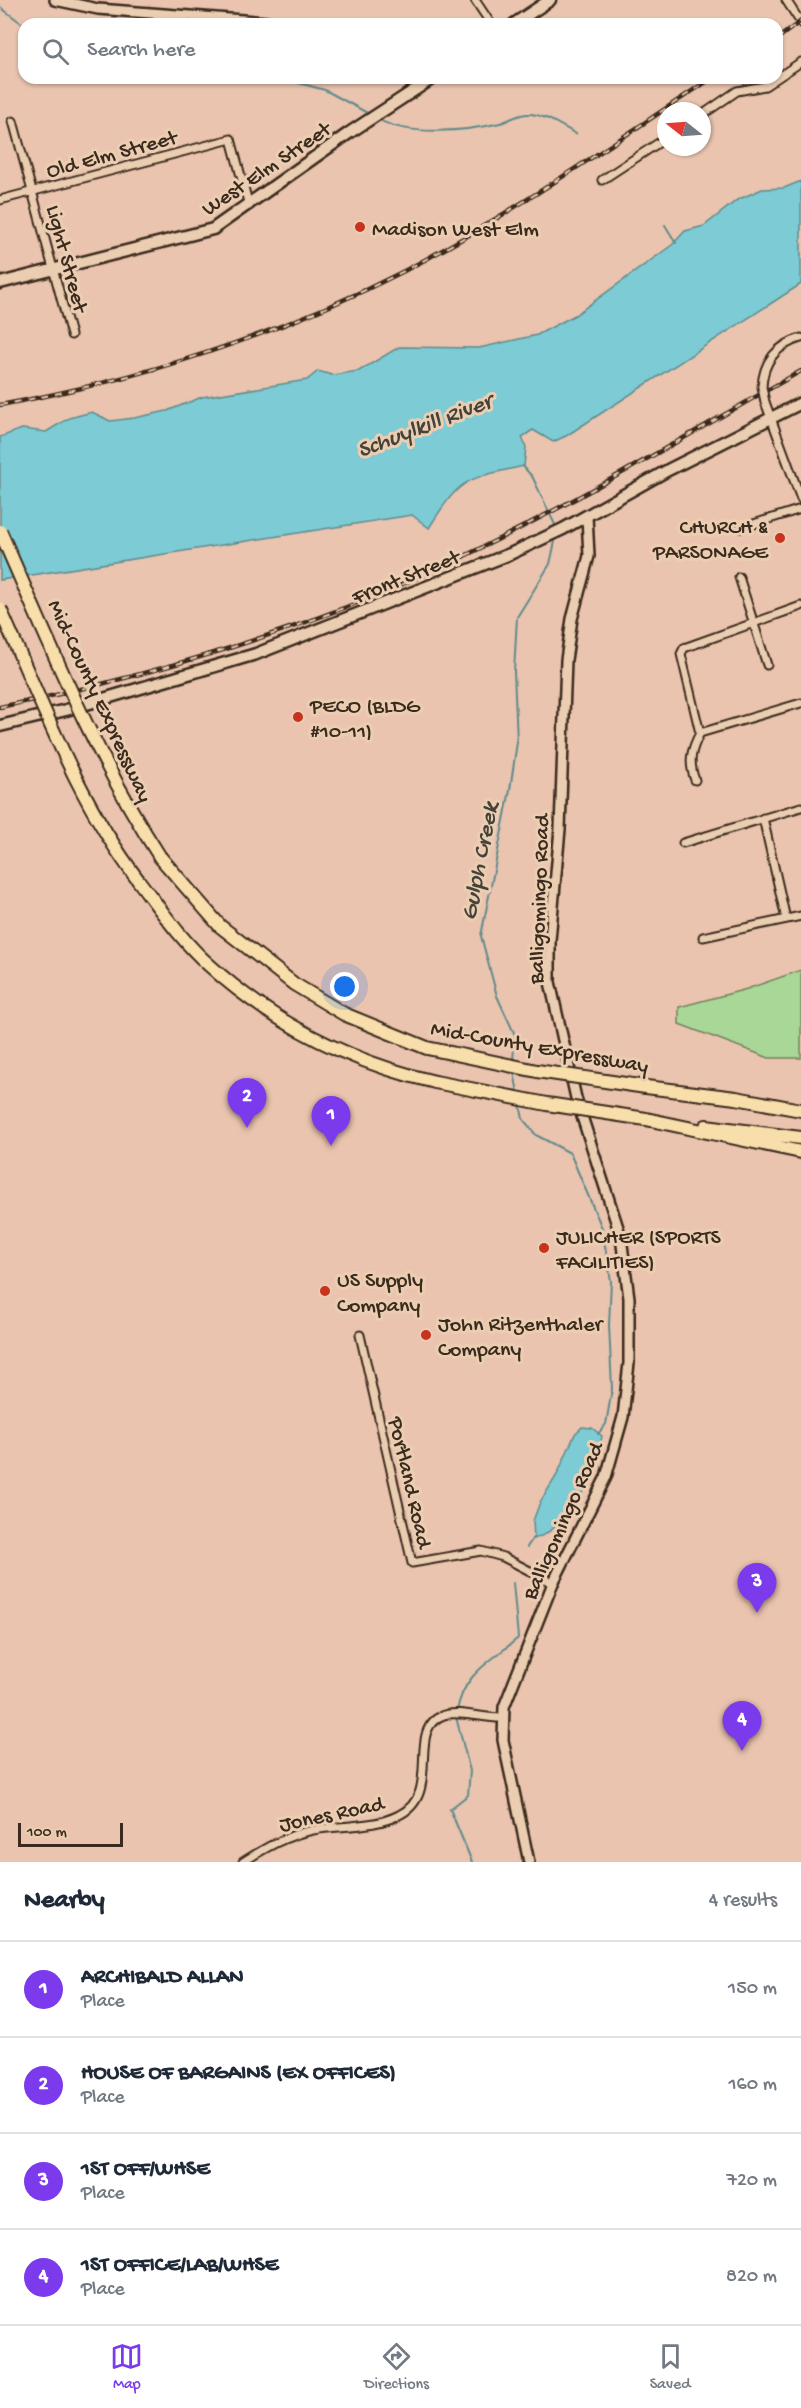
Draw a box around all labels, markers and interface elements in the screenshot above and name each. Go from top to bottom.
search box [18,18,783,84]
icon: search [39,35,72,68]
text: Search here [87,38,195,64]
north arrow [657,102,711,156]
street label: West Elm Street [198,116,339,223]
street label: Old Elm Street [44,125,182,186]
street label: Light Street [38,203,92,317]
place label: Madison West Elm [372,218,539,244]
marker: Madison West Elm [353,220,367,234]
water label: Schuylkill River [354,387,501,466]
place label: CHURCH & PARSONAGE [652,516,769,567]
marker: CHURCH & PARSONAGE [773,531,787,545]
street label: Front Street [348,545,466,612]
street label: Mid-County Expressway [40,596,157,807]
place label: PECO (BLDG #10-11) [309,695,421,746]
marker: PECO (BLDG #10-11) [291,710,305,724]
water label: Gulph Creek [456,798,507,923]
street label: Balligomingo Road [525,812,557,985]
your location [330,972,359,1001]
street label: Mid-County Expressway [428,1017,650,1081]
pin: 2 [228,1078,266,1128]
pin: 1 [312,1096,350,1146]
place label: JULICHER (SPORTS FACILITIES) [555,1226,721,1277]
marker: JULICHER (SPORTS FACILITIES) [537,1241,551,1255]
place label: US Supply Company [337,1269,423,1320]
marker: US Supply Company [318,1284,332,1298]
place label: John Ritzenthaler Company [438,1313,605,1364]
marker: John Ritzenthaler Company [419,1328,433,1342]
street label: Portland Road [380,1414,436,1553]
street label: Balligomingo Road [518,1437,612,1605]
pin: 3 [738,1564,777,1613]
pin: 4 [722,1702,762,1751]
street label: Jones Road [277,1792,389,1840]
scale bar [18,1820,123,1848]
text: 100 m [27,1824,67,1843]
text: Nearby [24,1886,105,1917]
text: 4 results [709,1890,777,1913]
text: ARCHIBALD ALLAN [81,1965,244,1991]
text: 1 [39,1978,48,2001]
text: 150 m [728,1978,777,2001]
text: Place [81,1991,125,2014]
text: HOUSE OF BARGAINS (EX OFFICES) [81,2061,396,2087]
text: 2 [39,2074,48,2097]
text: 160 m [728,2074,777,2097]
text: Place [81,2087,125,2110]
text: 1ST OFF/WHSE [81,2157,210,2183]
text: 3 [38,2170,49,2193]
text: 720 m [727,2170,777,2193]
text: Place [81,2183,125,2206]
text: 1ST OFFICE/LAB/WHSE [81,2253,278,2279]
text: 4 [39,2266,48,2289]
text: 820 m [726,2266,777,2289]
text: Place [81,2279,125,2302]
tab: Map [110,2340,143,2395]
tab: Directions [364,2340,429,2395]
tab: Saved [650,2340,691,2395]

